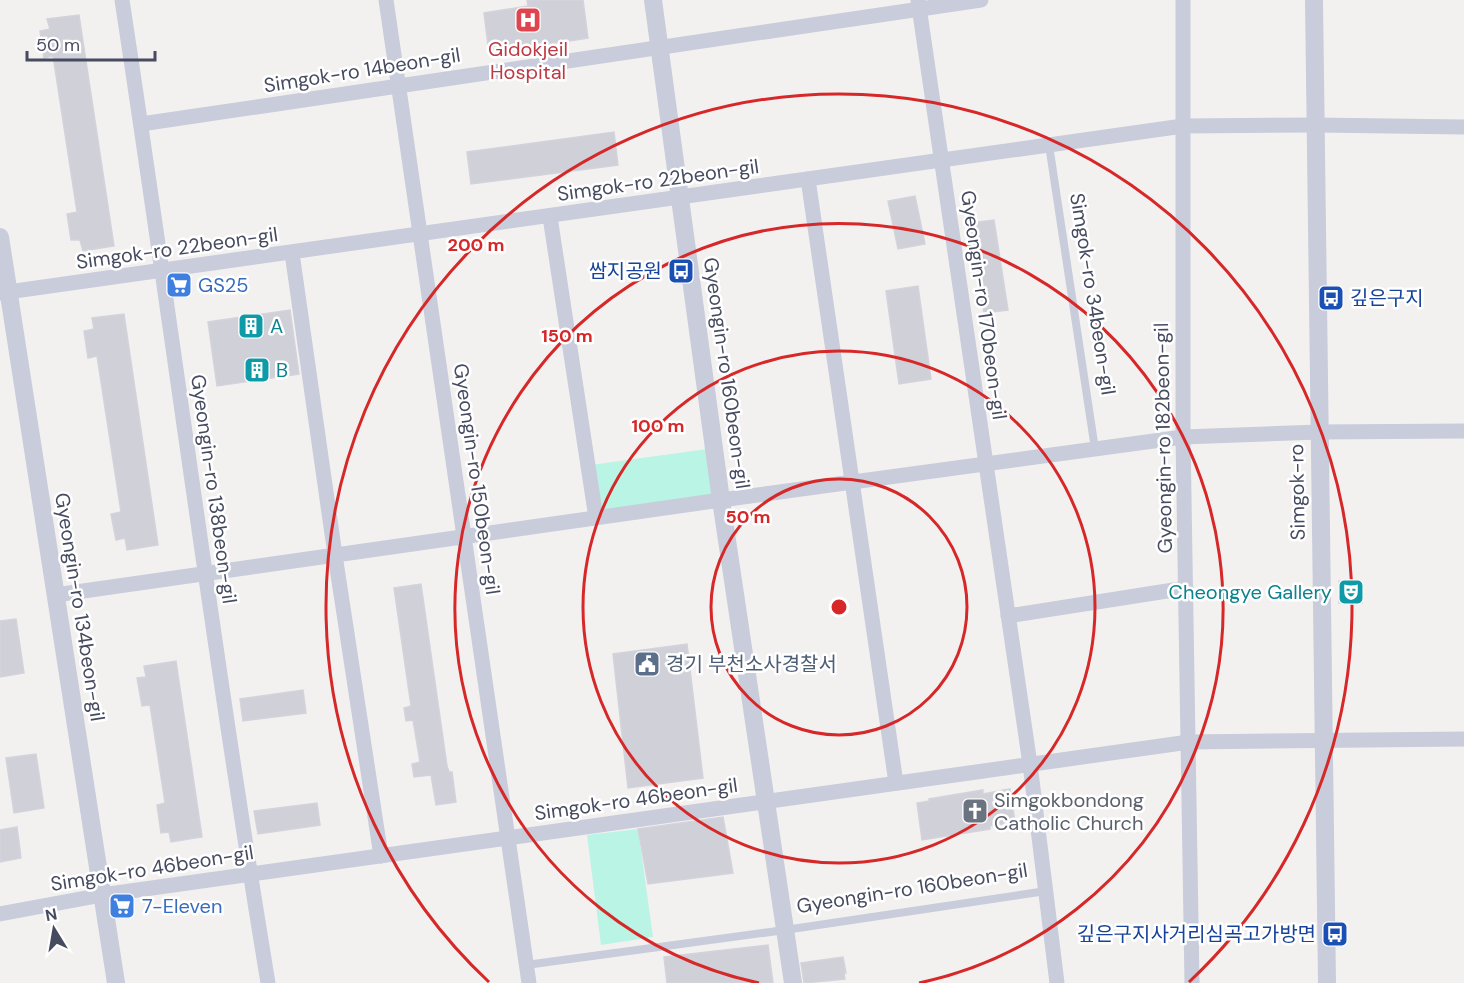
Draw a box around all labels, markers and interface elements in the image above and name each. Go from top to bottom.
hospital icon: Gidokjeil Hospital [513,5,543,35]
scale bar [27,24,154,62]
text: 50 m [36,33,80,57]
place label: Gidokjeil Hospital [488,36,568,85]
street label: Simgok-ro 14beon-gil [262,42,462,98]
street label: Simgok-ro 22beon-gil [555,153,761,207]
street label: Gyeongin-ro 170beon-gil [955,189,1013,421]
street label: Simgok-ro 34beon-gil [1064,191,1122,397]
street label: Simgok-ro 22beon-gil [74,221,280,275]
text: 200 m [448,233,504,257]
bus stop icon: 쌈지공원 [666,256,696,286]
street label: Gyeongin-ro 160beon-gil [698,256,756,490]
place label: 쌈지공원 [588,258,662,284]
supermarket icon: GS25 [164,270,194,300]
place label: GS25 [198,272,248,298]
bus stop icon: 깊은구지 [1316,283,1346,313]
place label: 깊은구지 [1350,285,1424,311]
building icon: A [236,311,266,341]
place label: A [270,313,283,339]
street label: Gyeongin-ro 182beon-gil [1148,323,1178,553]
text: 150 m [541,324,593,348]
building icon: B [242,355,272,385]
place label: B [276,357,288,383]
street label: Gyeongin-ro 150beon-gil [448,362,506,596]
street label: Gyeongin-ro 138beon-gil [185,373,243,605]
text: 100 m [631,414,685,438]
street label: Simgok-ro [1283,443,1311,541]
street label: Gyeongin-ro 134beon-gil [49,491,111,723]
text: 50 m [725,505,771,529]
theatre icon: Cheongye Gallery [1336,577,1366,607]
place label: Cheongye Gallery [1169,579,1332,605]
centre of rings [829,597,849,617]
public building icon: 경기 부천소사경찰서 [632,649,662,679]
place label: 경기 부천소사경찰서 [666,651,837,677]
street label: Simgok-ro 46beon-gil [533,772,739,826]
place label: Simgokbondong Catholic Church [994,787,1144,836]
church icon: Simgokbondong Catholic Church [960,796,990,826]
street label: Simgok-ro 46beon-gil [49,839,255,897]
street label: Gyeongin-ro 160beon-gil [795,857,1029,919]
supermarket icon: 7-Eleven [107,891,137,921]
place label: 7-Eleven [142,893,222,919]
north arrow [24,899,84,959]
text: N [44,903,59,926]
bus stop icon: 깊은구지사거리심곡고가방면 [1320,919,1350,949]
place label: 깊은구지사거리심곡고가방면 [1077,921,1316,947]

